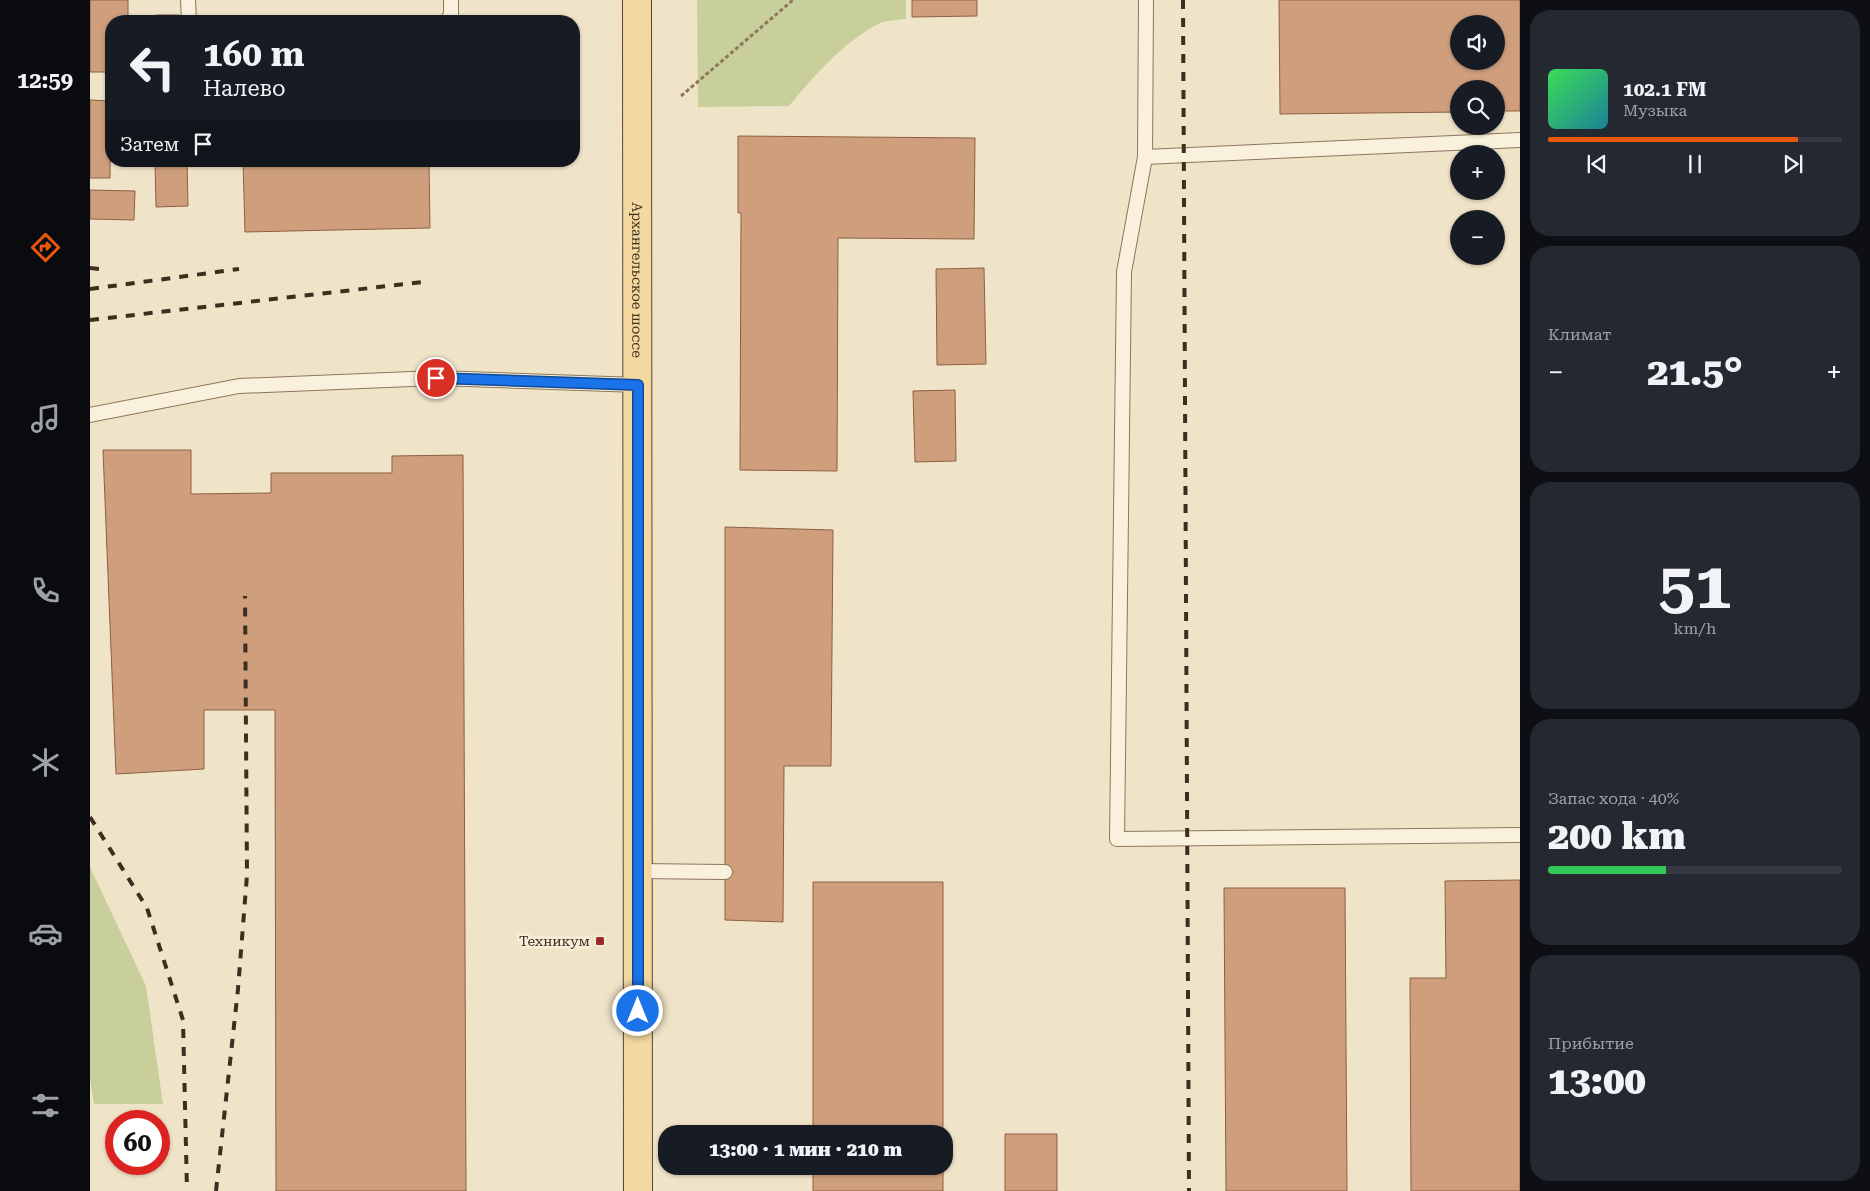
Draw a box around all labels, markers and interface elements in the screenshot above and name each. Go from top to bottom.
map controls [1450,15,1505,265]
button: sound [1450,15,1505,70]
text: 160 m [203,34,304,75]
icon: left [120,35,185,100]
text: 12:59 [17,68,73,93]
text: Налево [203,76,286,101]
text: 102.1 FM [1623,78,1706,101]
button: search [1450,80,1505,135]
text: Музыка [1623,101,1687,120]
icon: arrive [189,130,217,158]
text: Затем [120,133,179,156]
button: + [1450,145,1505,200]
icon: previous [1583,150,1611,178]
icon: pause [1681,150,1709,178]
icon: next [1779,150,1807,178]
street label: Архангельское шоссе [629,202,645,358]
button: − [1450,210,1505,265]
icon: directions [28,230,63,265]
text: Климат [1548,325,1611,344]
text: 21.5° [1647,350,1743,394]
text: − [1548,356,1564,389]
text: + [1826,356,1842,389]
pin [415,357,457,399]
icon: arrive [422,364,450,392]
icon: music [28,401,63,436]
text: 51 [1659,548,1731,624]
icon: phone [28,573,63,608]
text: km/h [1674,619,1716,638]
icon: climate [28,745,63,780]
text: Запас хода · 40% [1548,789,1679,808]
text: 200 km [1548,814,1686,858]
icon: car [28,916,63,951]
place label: Техникум [519,933,590,949]
marker: Техникум [594,935,606,947]
position arrow [611,984,663,1036]
text: Прибытие [1548,1034,1634,1053]
text: 13:00 [1548,1059,1646,1103]
icon: filters [28,1088,63,1123]
speed limit sign: 60 [105,1110,170,1175]
text: 13:00 · 1 мин · 210 m [709,1138,902,1161]

